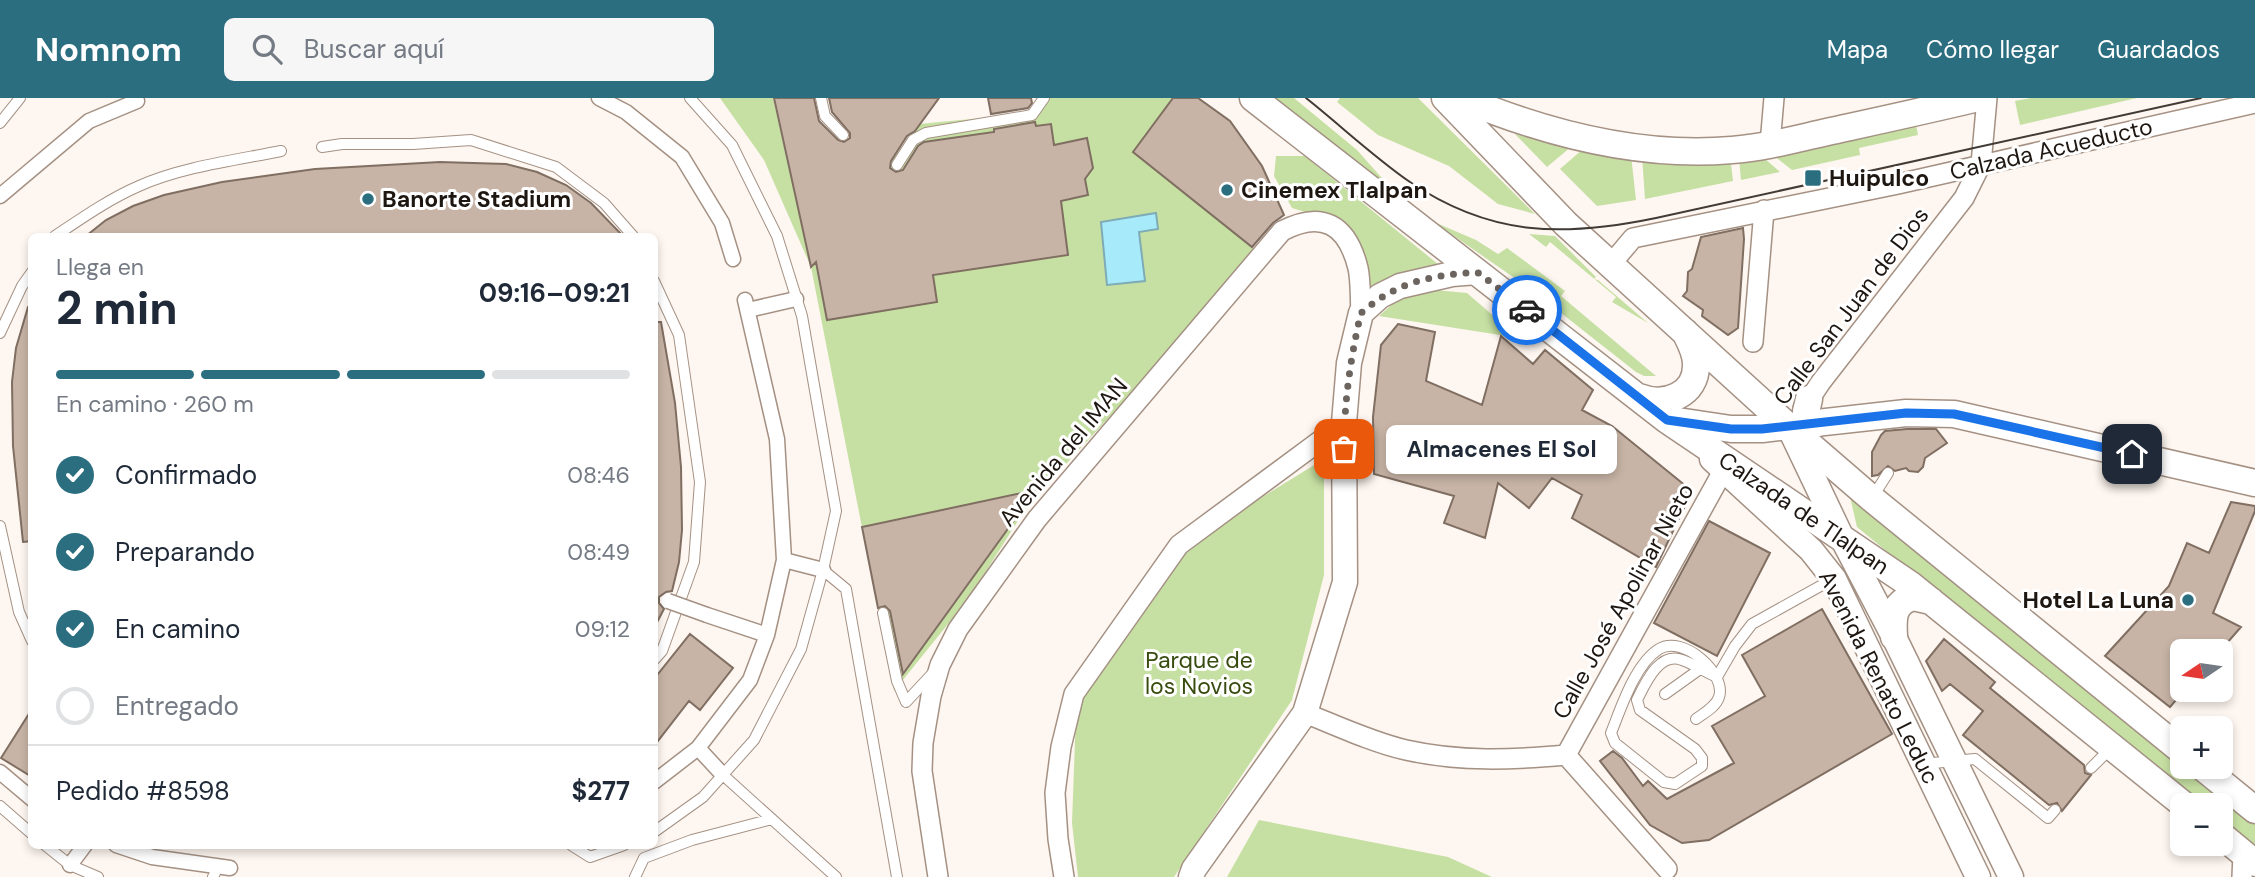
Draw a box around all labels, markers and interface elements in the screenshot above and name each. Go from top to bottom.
search box [224,18,714,81]
text: Nomnom [35,28,182,71]
icon: search [248,30,286,68]
text: Buscar aquí [304,32,444,66]
text: Mapa [1827,34,1888,65]
text: Cómo llegar [1926,34,2059,65]
text: Guardados [2097,34,2220,65]
street label: Calzada Acueducto [1947,111,2155,187]
place label: Huipulco [1829,163,1929,193]
marker: Huipulco [1803,168,1823,188]
place label: Cinemex Tlalpan [1241,175,1428,205]
marker: Cinemex Tlalpan [1219,182,1235,198]
place label: Banorte Stadium [382,184,571,214]
marker: Banorte Stadium [360,191,376,207]
street label: Calle San Juan de Dios [1767,201,1935,411]
text: Llega en [56,252,144,282]
courier [1492,275,1562,345]
text: 09:16–09:21 [479,276,630,310]
text: 2 min [56,278,178,338]
icon: car [1508,291,1546,329]
street label: Avenida del IMAN [992,371,1134,533]
text: En camino · 260 m [56,389,254,419]
pin [1314,419,1374,479]
callout: Almacenes El Sol [1386,424,1617,474]
pin [2102,424,2162,484]
icon: bag [1325,430,1363,468]
text: Almacenes El Sol [1406,434,1597,464]
icon: home [2113,435,2151,473]
street label: Calzada de Tlalpan [1713,445,1895,581]
icon: check [56,456,94,494]
text: Confirmado [115,458,257,492]
text: 08:46 [567,460,630,490]
street label: Calle José Apolinar Nieto [1546,478,1700,724]
icon: check [56,533,94,571]
text: Preparando [115,535,255,569]
text: 08:49 [567,537,630,567]
street label: Avenida Renato Leduc [1812,565,1946,789]
place label: Hotel La Luna [2023,585,2174,615]
marker: Hotel La Luna [2180,592,2196,608]
icon: check [56,610,94,648]
text: En camino [115,612,240,646]
text: 09:12 [575,614,630,644]
north arrow [2170,639,2233,702]
map controls [2170,639,2233,856]
park label: Parque de los Novios [1145,645,1253,701]
text: Entregado [115,689,239,723]
button: + [2170,716,2233,779]
text: Pedido #8598 [56,774,230,808]
text: $277 [572,774,630,808]
button: − [2170,793,2233,856]

